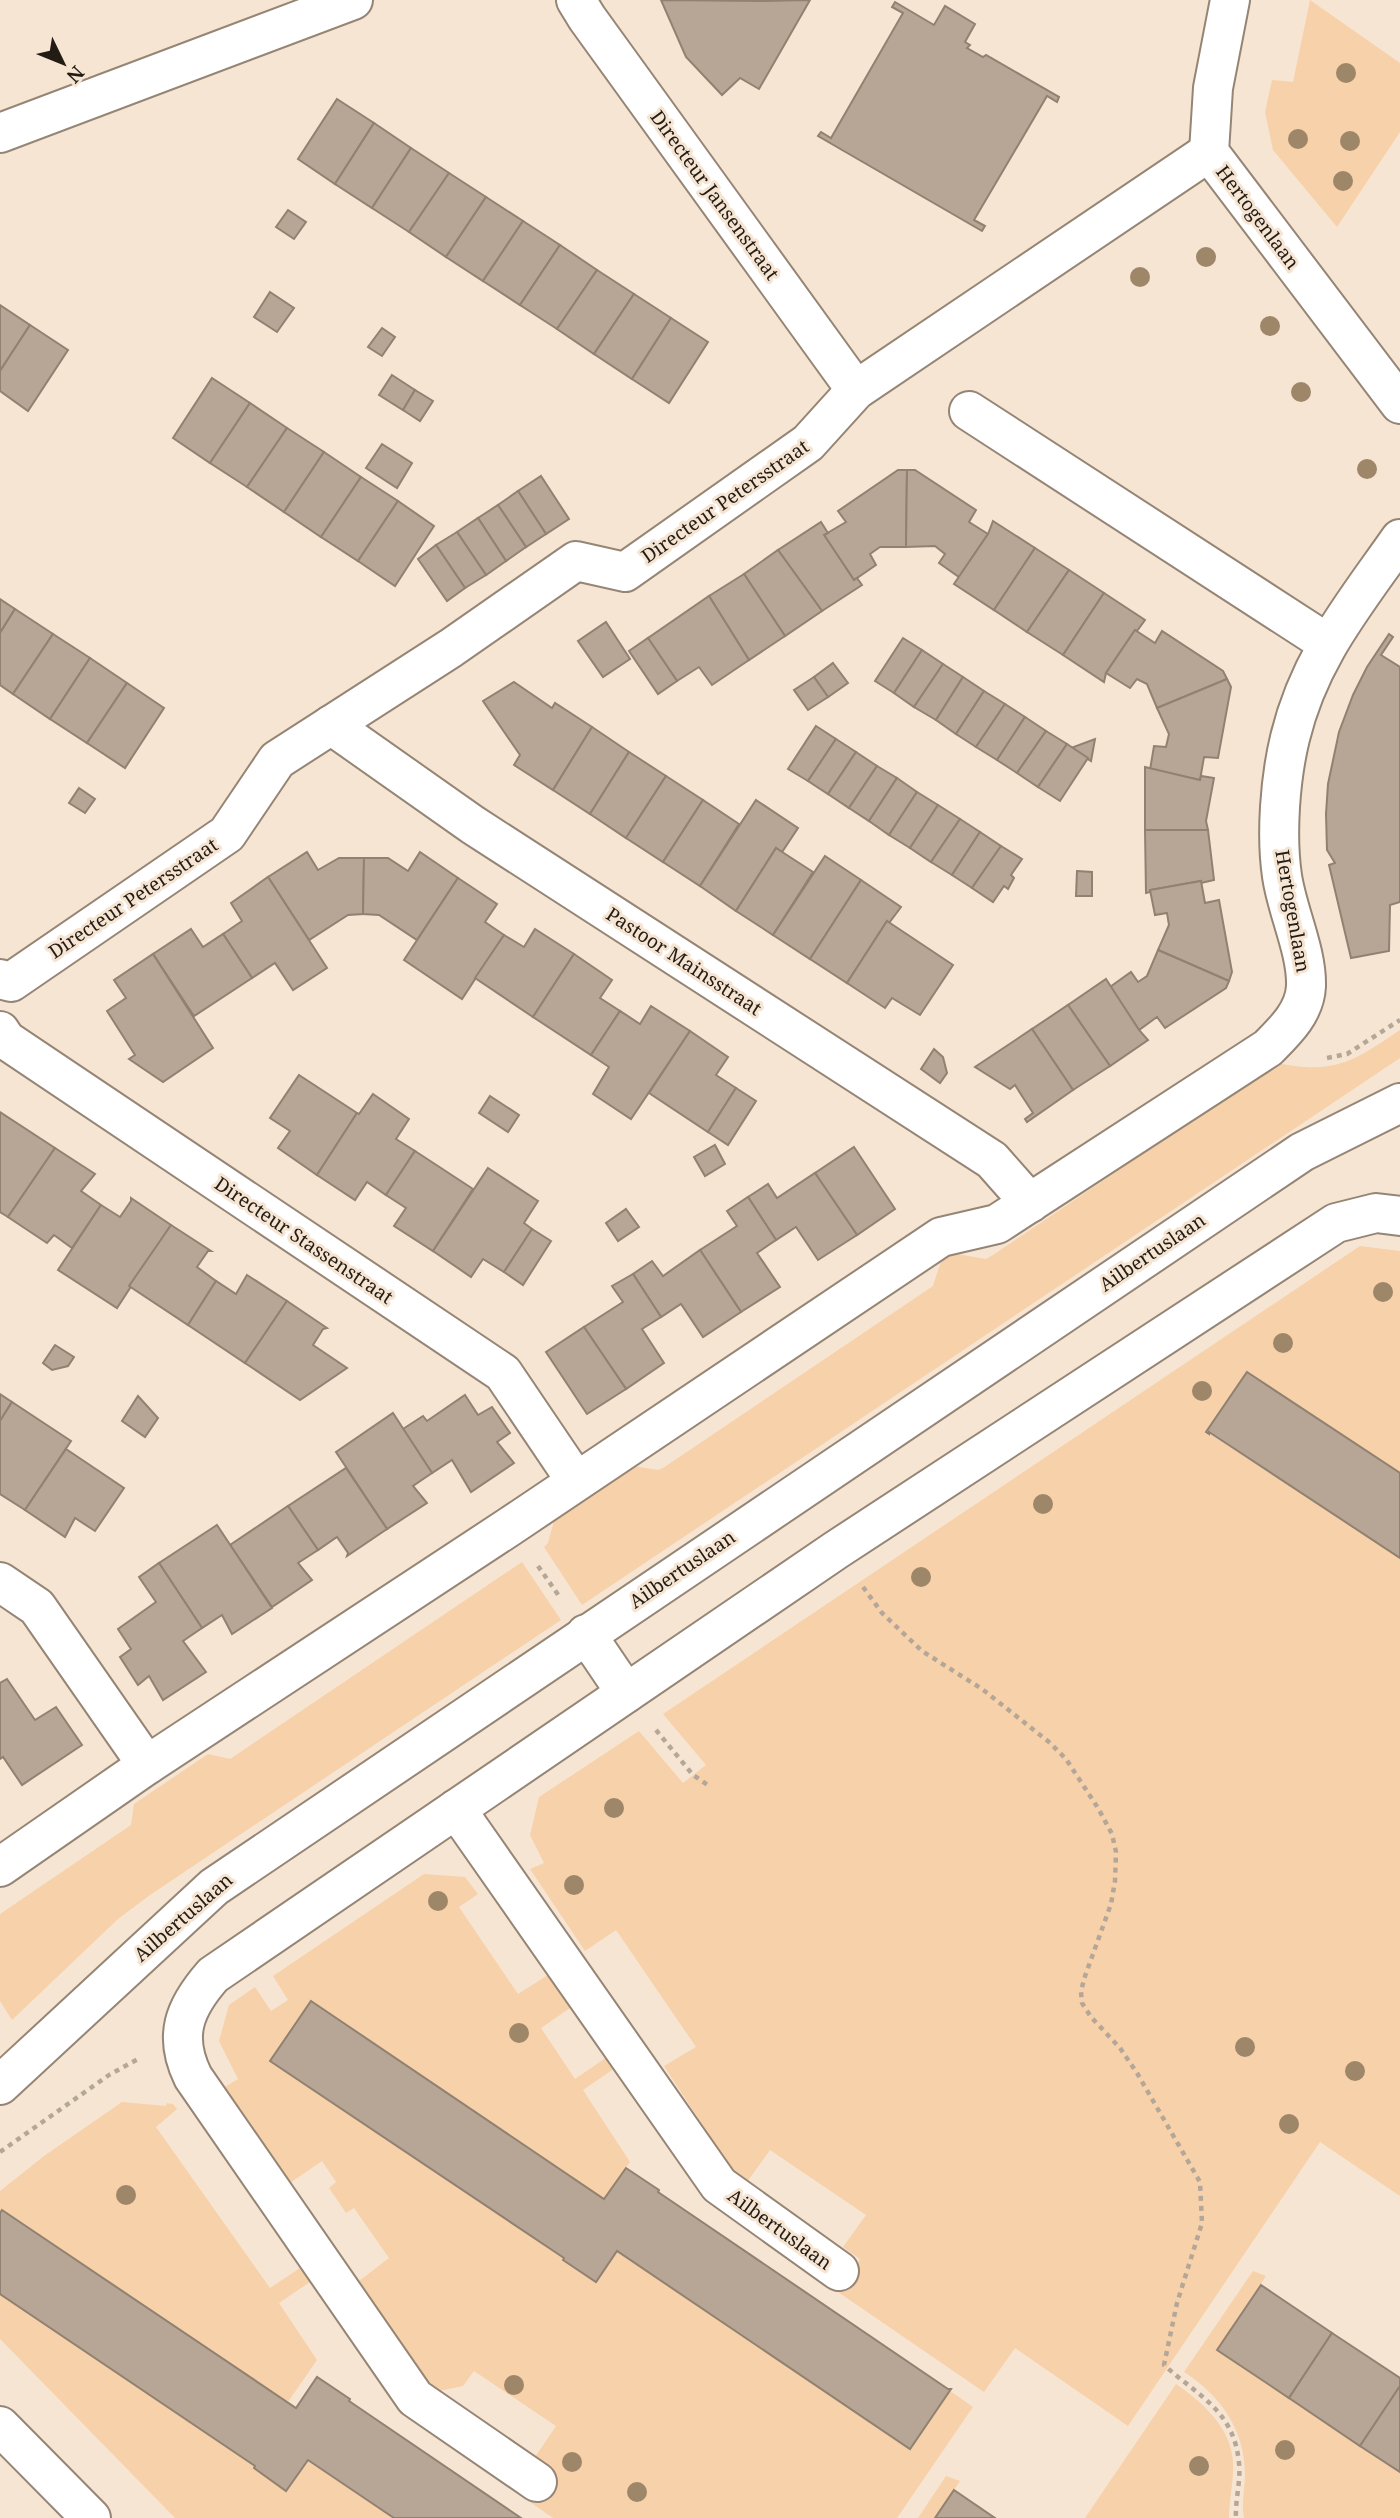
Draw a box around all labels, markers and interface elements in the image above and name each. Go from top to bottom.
north arrow [28,28,98,98]
text: N [61,60,90,89]
street label: Directeur Jansenstraat [645,105,786,285]
street label: Hertogenlaan [1210,160,1306,274]
street label: Directeur Petersstraat [636,433,814,569]
street label: Directeur Petersstraat [43,831,223,964]
street label: Hertogenlaan [1269,848,1317,974]
street label: Pastoor Mainsstraat [601,901,767,1021]
street label: Directeur Stassenstraat [210,1170,399,1310]
street label: Ailbertuslaan [1094,1207,1210,1297]
street label: Ailbertuslaan [624,1524,740,1614]
street label: Ailbertuslaan [128,1867,238,1967]
street label: Ailbertuslaan [723,2182,837,2276]

